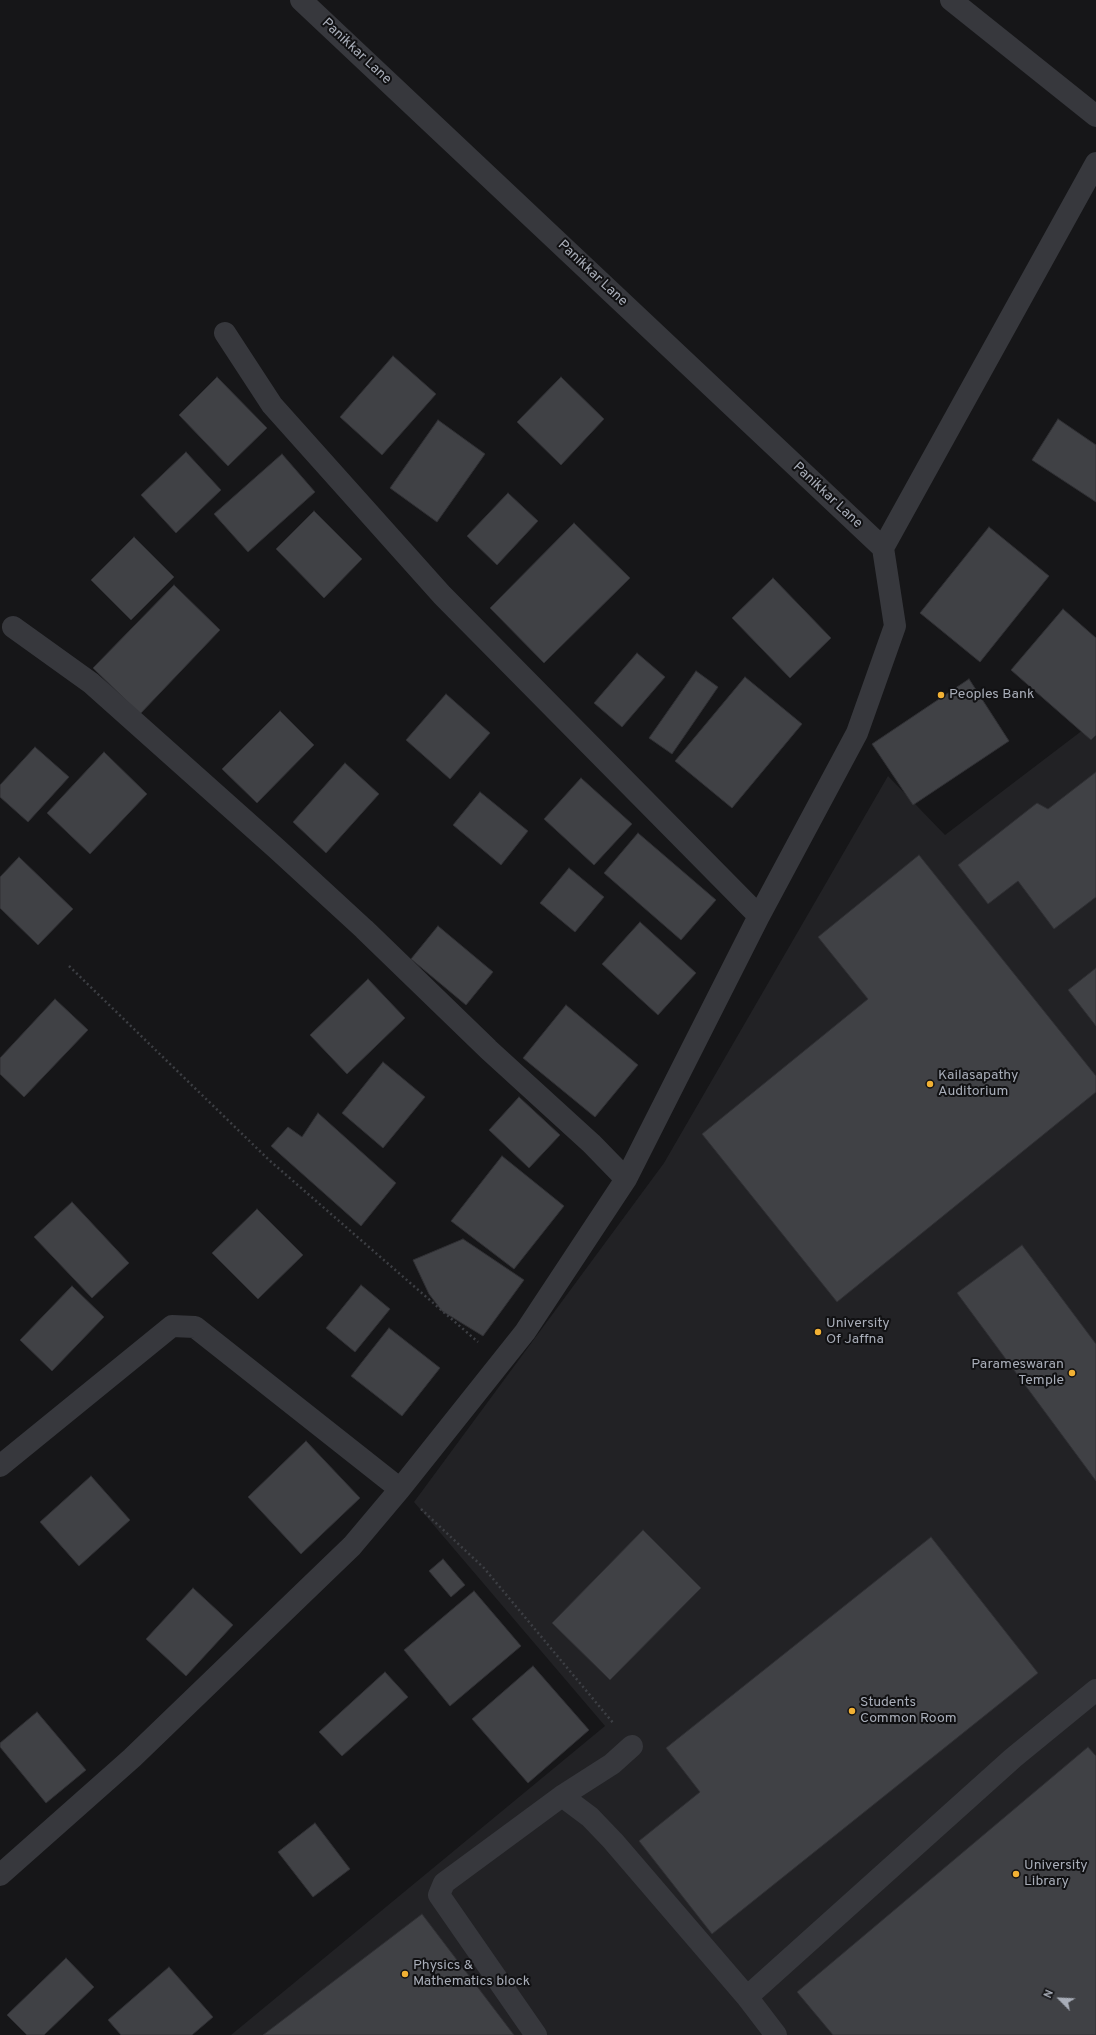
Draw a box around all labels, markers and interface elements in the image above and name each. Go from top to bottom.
street label: Panikkar Lane [318,15,394,89]
street label: Panikkar Lane [554,237,630,311]
street label: Panikkar Lane [789,459,865,533]
place label: Peoples Bank [949,687,1034,703]
marker: Peoples Bank [936,690,946,700]
place label: Kailasapathy Auditorium [938,1068,1018,1100]
marker: Kailasapathy Auditorium [925,1079,935,1089]
place label: University Of Jaffna [826,1316,890,1348]
marker: University Of Jaffna [813,1327,823,1337]
place label: Parameswaran Temple [971,1357,1064,1390]
marker: Parameswaran Temple [1067,1368,1077,1378]
place label: Students Common Room [860,1695,956,1728]
marker: Students Common Room [847,1706,857,1716]
place label: University Library [1024,1858,1088,1890]
marker: University Library [1011,1869,1021,1879]
place label: Physics & Mathematics block [413,1958,530,1990]
marker: Physics & Mathematics block [400,1969,410,1979]
north arrow [1040,1979,1080,2019]
text: N [1041,1988,1057,2001]

